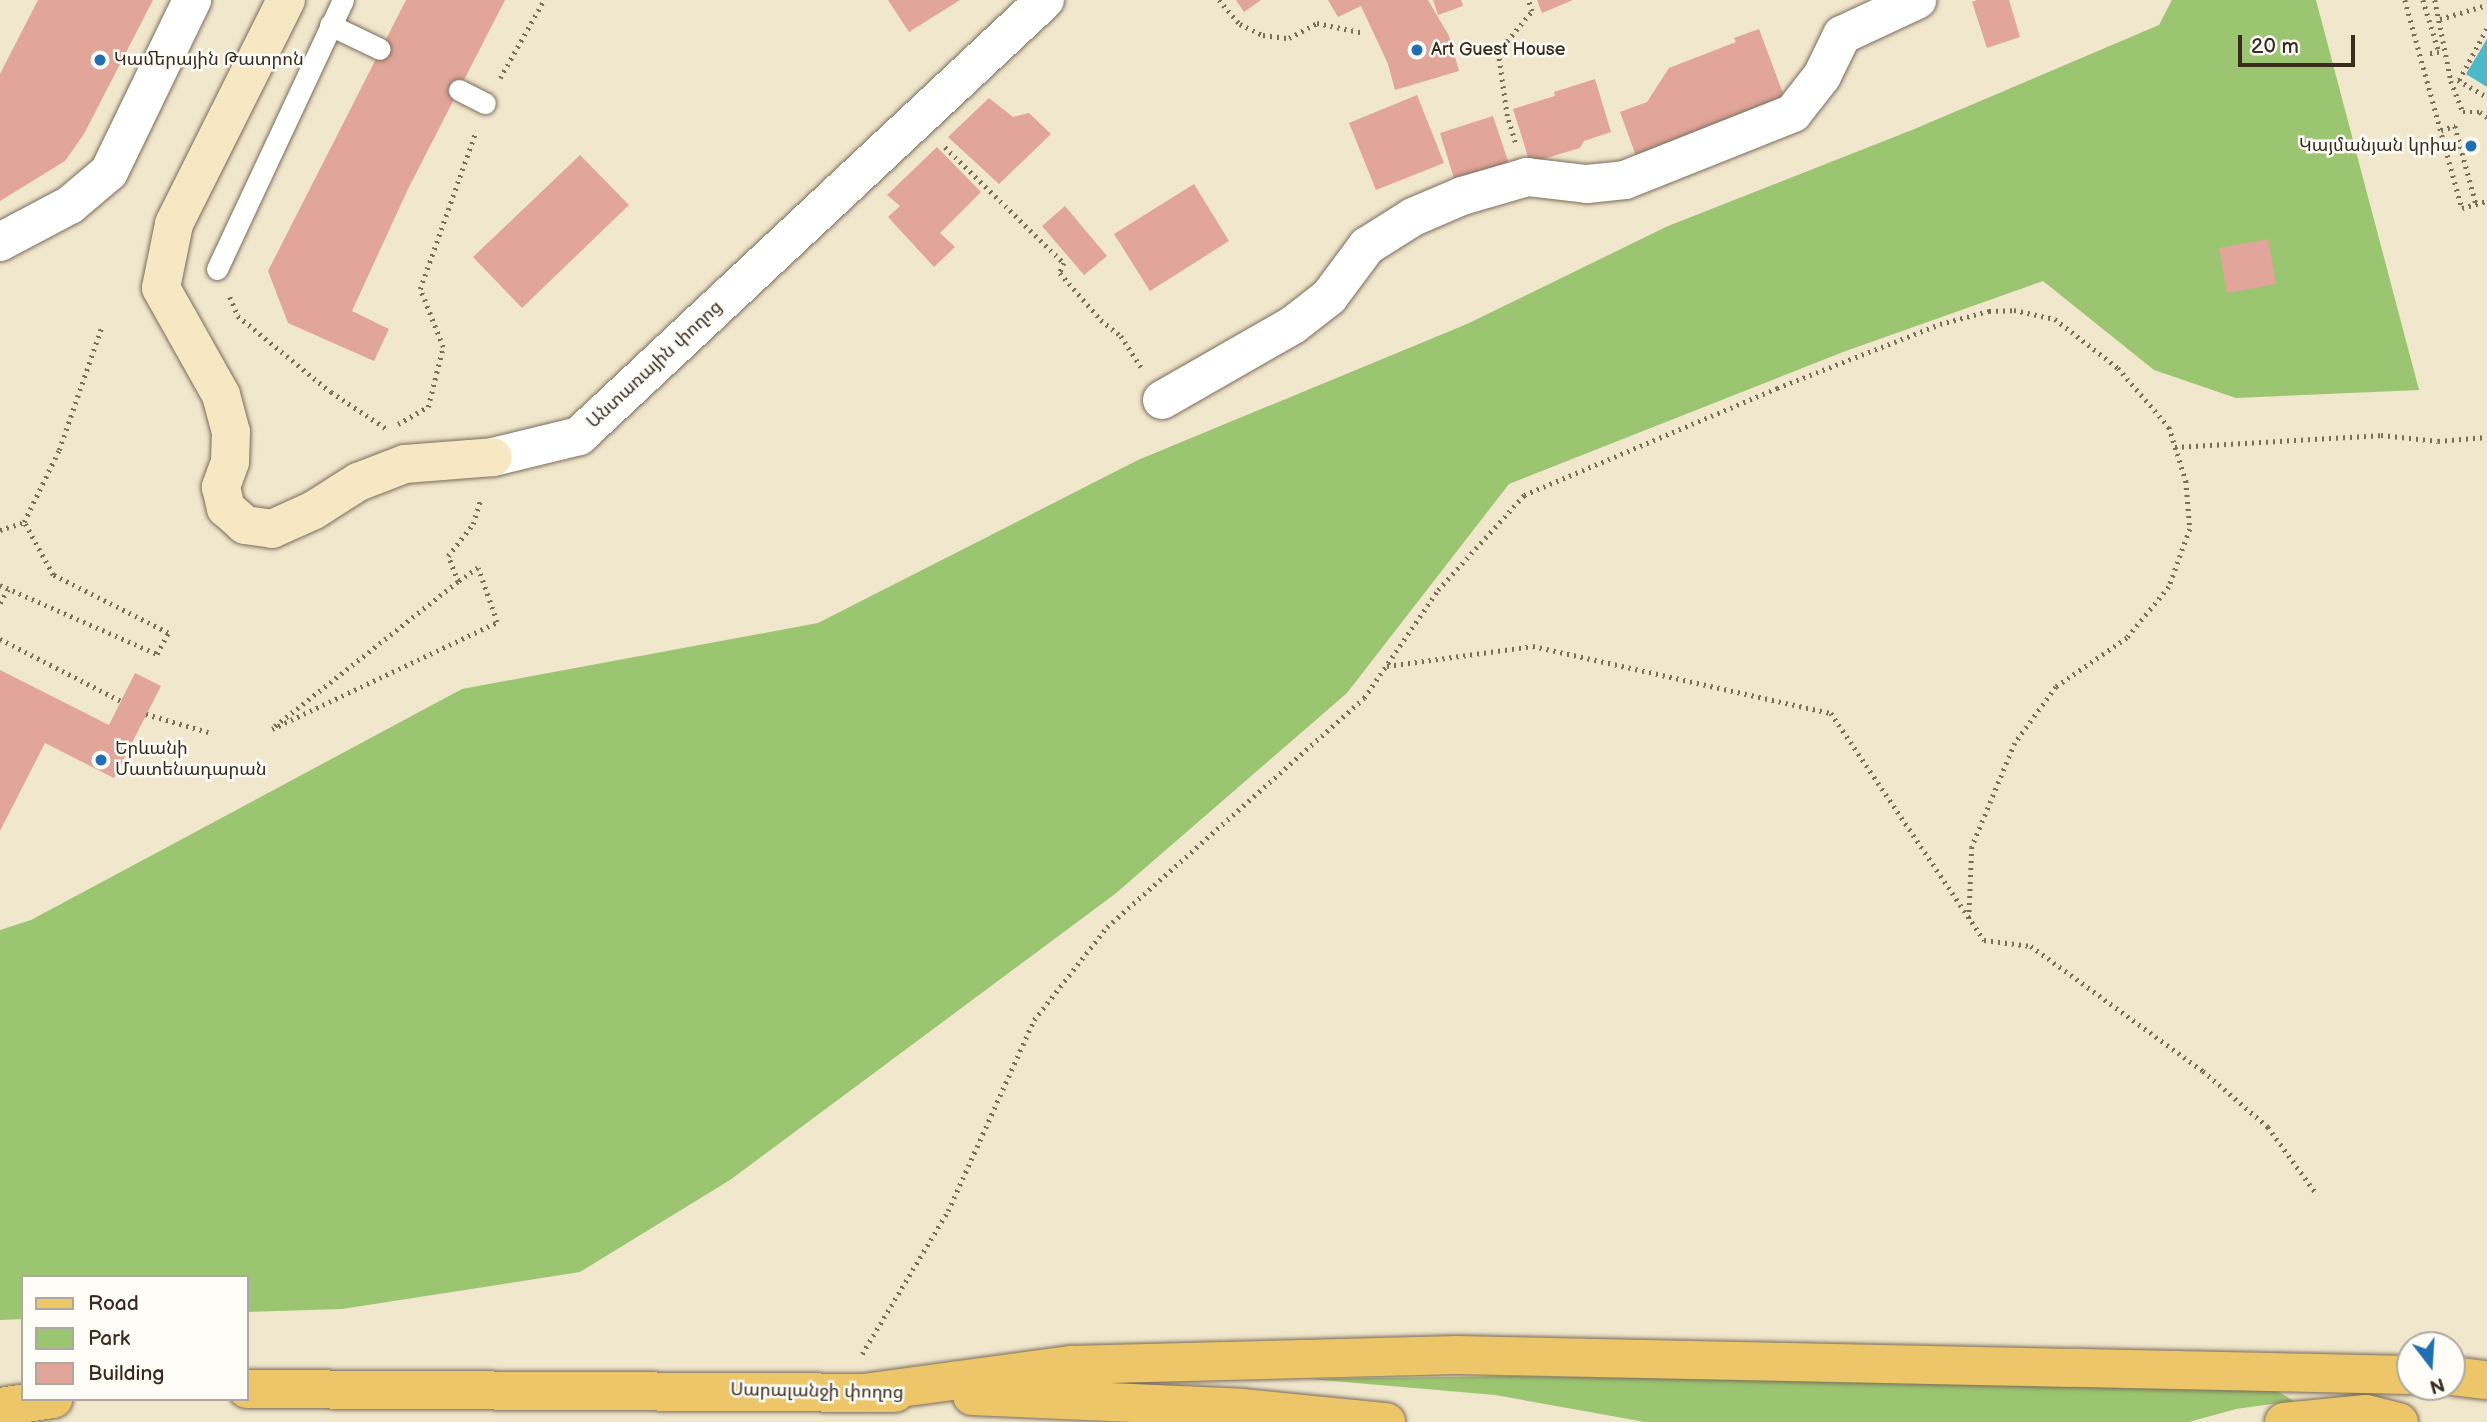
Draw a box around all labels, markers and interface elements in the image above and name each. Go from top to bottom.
scale bar [2242,21,2359,65]
text: 20 m [2251,34,2299,59]
place label: Art Guest House [1431,39,1565,61]
marker: Art Guest House [1409,42,1425,58]
place label: Կամերային Թատրոն [114,49,304,71]
marker: Կամերային Թատրոն [92,52,108,68]
place label: Կայմանյան կրիա [2299,135,2457,157]
marker: Կայմանյան կրիա [2463,138,2479,154]
street label: Անտառային փողոց [583,297,727,433]
place label: Երևանի Մատենադարան [115,739,267,782]
marker: Երևանի Մատենադարան [93,752,109,768]
legend [21,1275,248,1401]
text: Road [88,1291,139,1316]
text: Park [88,1326,130,1351]
north arrow [2396,1331,2466,1401]
text: Building [88,1361,164,1386]
text: N [2427,1372,2447,1398]
street label: Սարալանջի փողոց [730,1380,904,1404]

